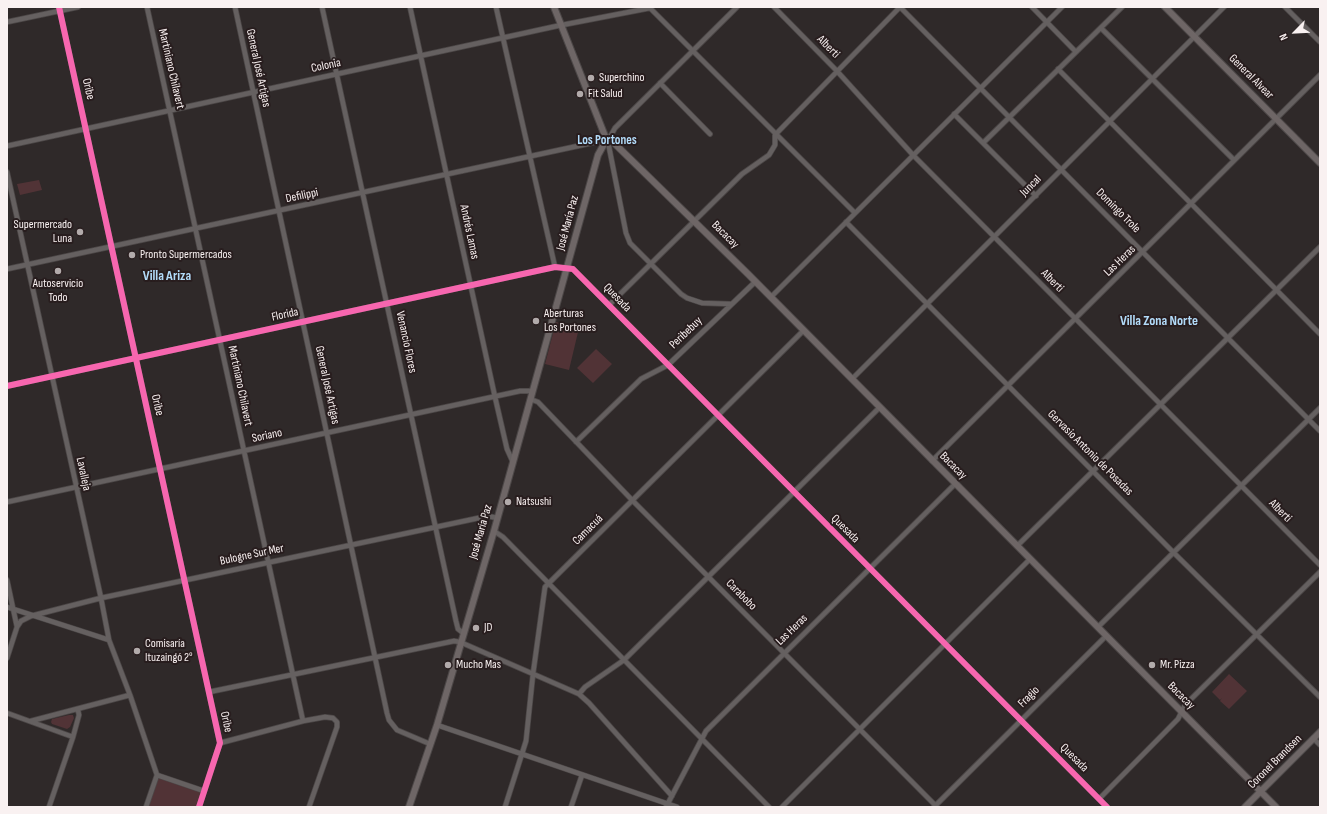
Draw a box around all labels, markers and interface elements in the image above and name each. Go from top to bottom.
north arrow [1275,12,1315,52]
street label: Martiniano Chilavert [155,28,187,110]
street label: General José Artigas [243,28,273,108]
street label: Alberti [813,32,843,62]
text: N [1276,32,1291,42]
street label: General Alvear [1225,51,1277,103]
street label: Colonia [310,56,342,76]
place label: Superchino [599,71,644,85]
marker: Superchino [586,73,596,83]
street label: Oribe [79,77,97,101]
place label: Fit Salud [588,87,623,101]
marker: Fit Salud [575,89,585,99]
district label: Los Portones [577,133,637,149]
street label: Juncal [1017,172,1045,200]
street label: Defilippi [284,186,320,206]
street label: Domingo Trole [1093,186,1143,236]
street label: José María Paz [554,194,582,252]
street label: Andrés Lamas [456,203,482,261]
place label: Supermercado Luna [14,218,72,246]
street label: Bacacay [708,218,742,252]
marker: Supermercado Luna [75,227,85,237]
street label: Las Heras [1101,242,1139,280]
place label: Pronto Supermercados [140,248,232,262]
marker: Pronto Supermercados [127,250,137,260]
marker: Autoservicio Todo [53,266,63,276]
street label: Alberti [1037,266,1067,296]
district label: Villa Ariza [143,268,191,284]
place label: Autoservicio Todo [33,277,83,305]
street label: Quesada [600,281,634,315]
street label: Florida [270,305,300,325]
place label: Aberturas Los Portones [544,307,596,335]
street label: Venancio Flores [392,310,420,374]
district label: Villa Zona Norte [1120,313,1198,329]
street label: Peribebuy [667,314,705,352]
marker: Aberturas Los Portones [531,316,541,326]
street label: Martiniano Chilavert [224,344,256,428]
street label: General José Artigas [312,345,342,425]
street label: Oribe [148,393,166,417]
street label: Gervasio Antonio de Posadas [1044,407,1136,499]
street label: Soriano [251,426,283,446]
street label: Bacacay [936,449,970,483]
street label: Lavalleja [72,456,94,492]
place label: Natsushi [516,495,551,509]
street label: Alberti [1265,496,1295,526]
marker: Natsushi [503,497,513,507]
street label: José María Paz [466,503,496,561]
street label: Camacuá [570,512,606,548]
street label: Quesada [828,512,862,546]
street label: Bulogne Sur Mer [219,541,285,569]
street label: Carabobo [722,576,760,614]
street label: Las Heras [773,611,811,649]
place label: JD [484,621,492,635]
marker: JD [471,623,481,633]
place label: Comisaría Ituzaingó 2° [145,637,193,665]
marker: Comisaría Ituzaingó 2° [132,646,142,656]
place label: Mucho Mas [456,658,501,672]
place label: Mr. Pizza [1160,658,1195,672]
marker: Mucho Mas [443,660,453,670]
marker: Mr. Pizza [1147,660,1157,670]
street label: Bacacay [1164,679,1198,713]
street label: Fragio [1015,683,1043,711]
street label: Oribe [217,710,235,734]
street label: Coronel Brandsen [1245,732,1305,792]
street label: Quesada [1057,741,1091,775]

